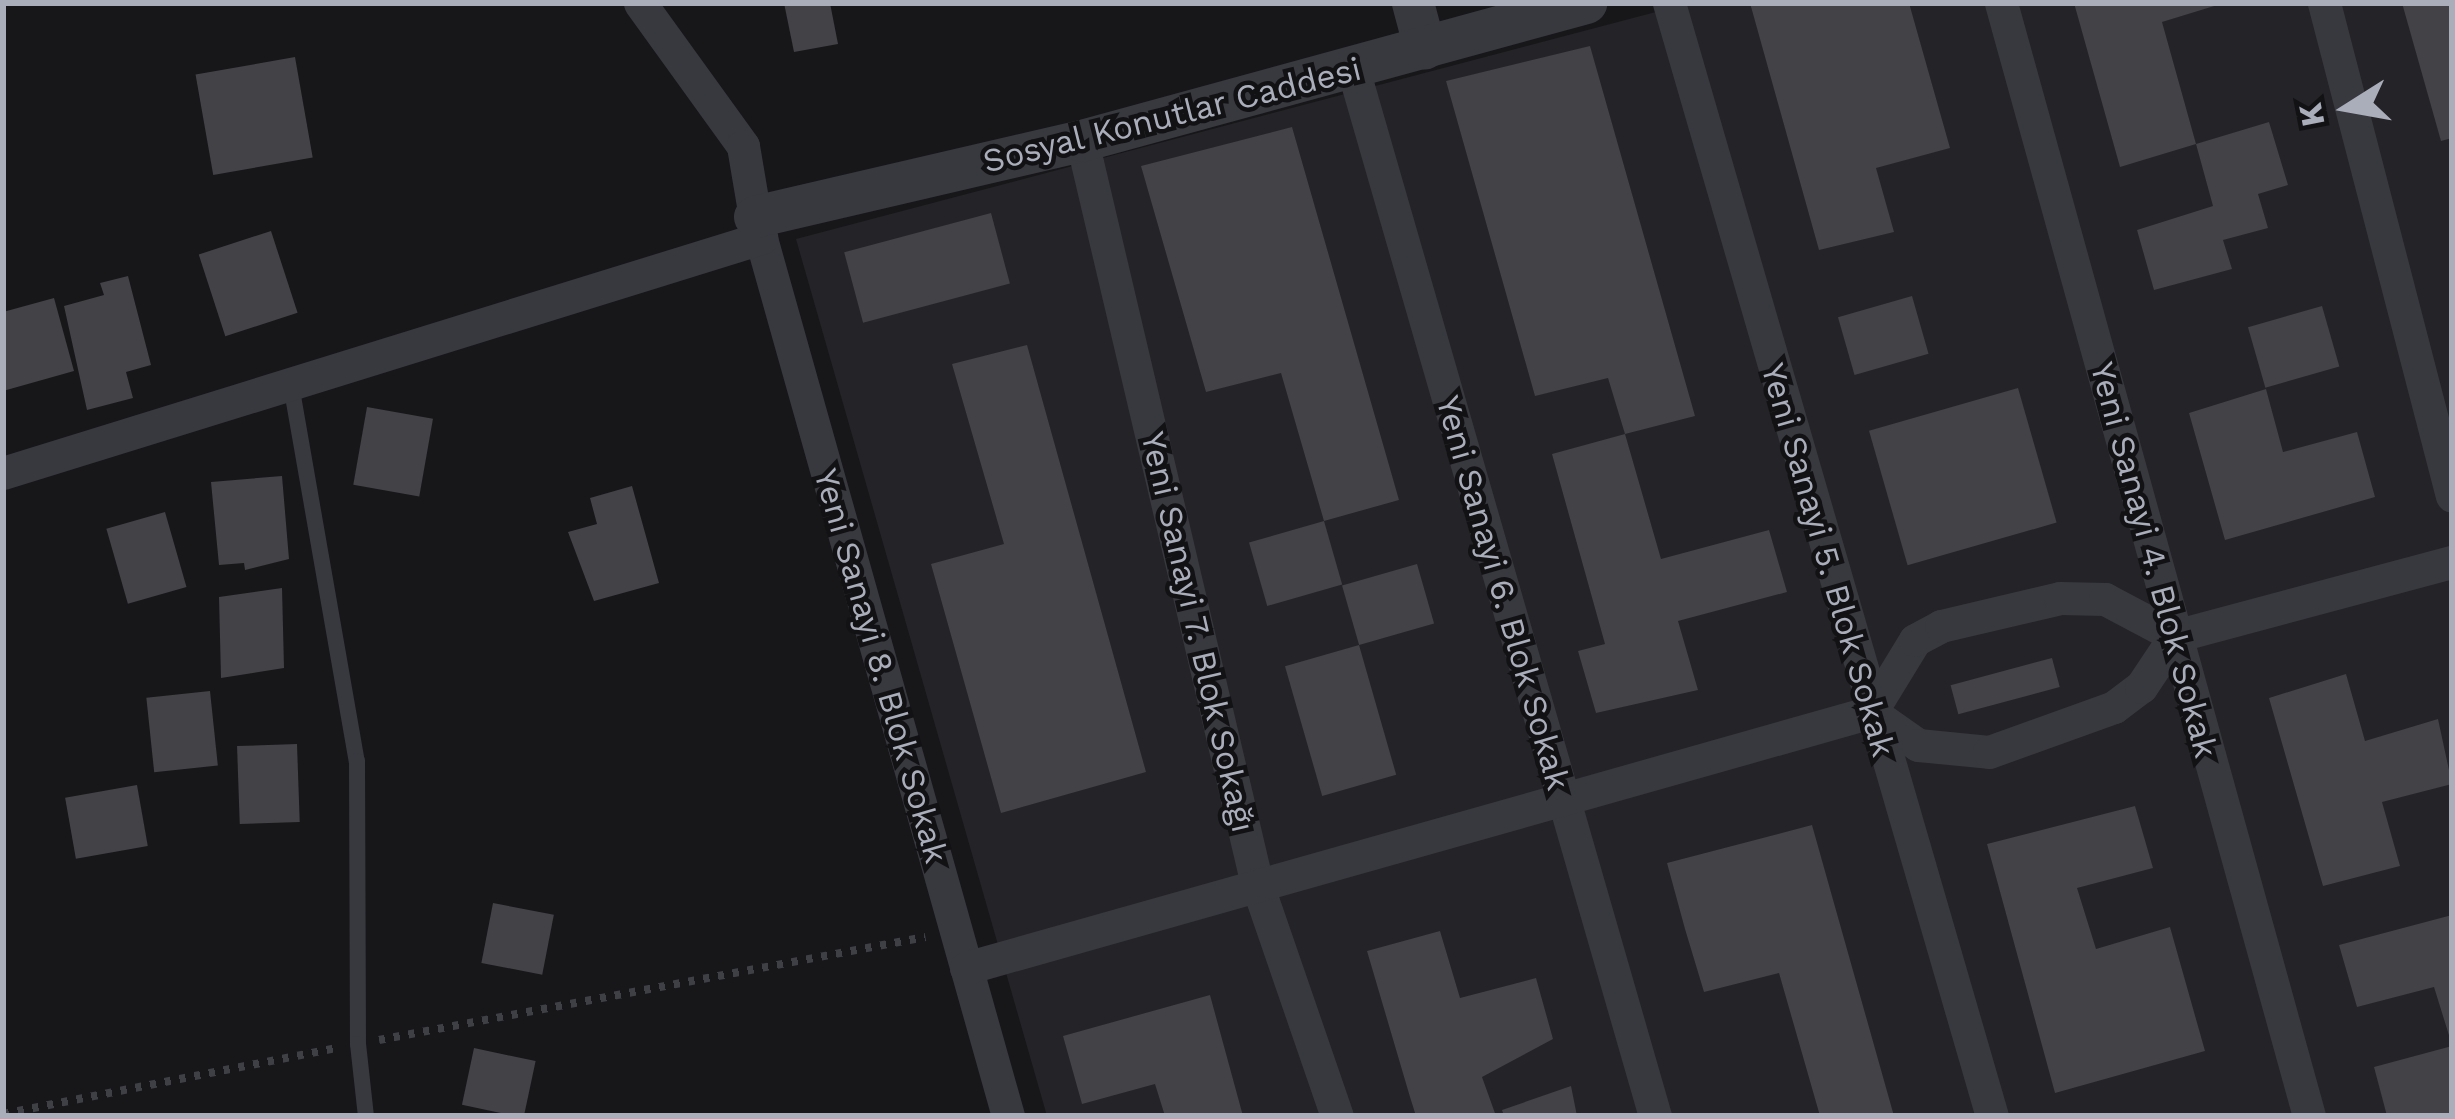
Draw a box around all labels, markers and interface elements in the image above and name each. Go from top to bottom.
north arrow [2287,48,2407,168]
street label: Sosyal Konutlar Caddesi [978,49,1366,181]
text: K [2290,100,2332,130]
street label: Yeni Sanayi 5. Blok Sokak [1753,358,1903,762]
street label: Yeni Sanayi 4. Blok Sokak [2082,358,2226,762]
street label: Yeni Sanayi 6. Blok Sokak [1428,391,1578,795]
street label: Yeni Sanayi 7. Blok Sokağı [1132,427,1264,837]
street label: Yeni Sanayi 8. Blok Sokak [806,464,956,868]

